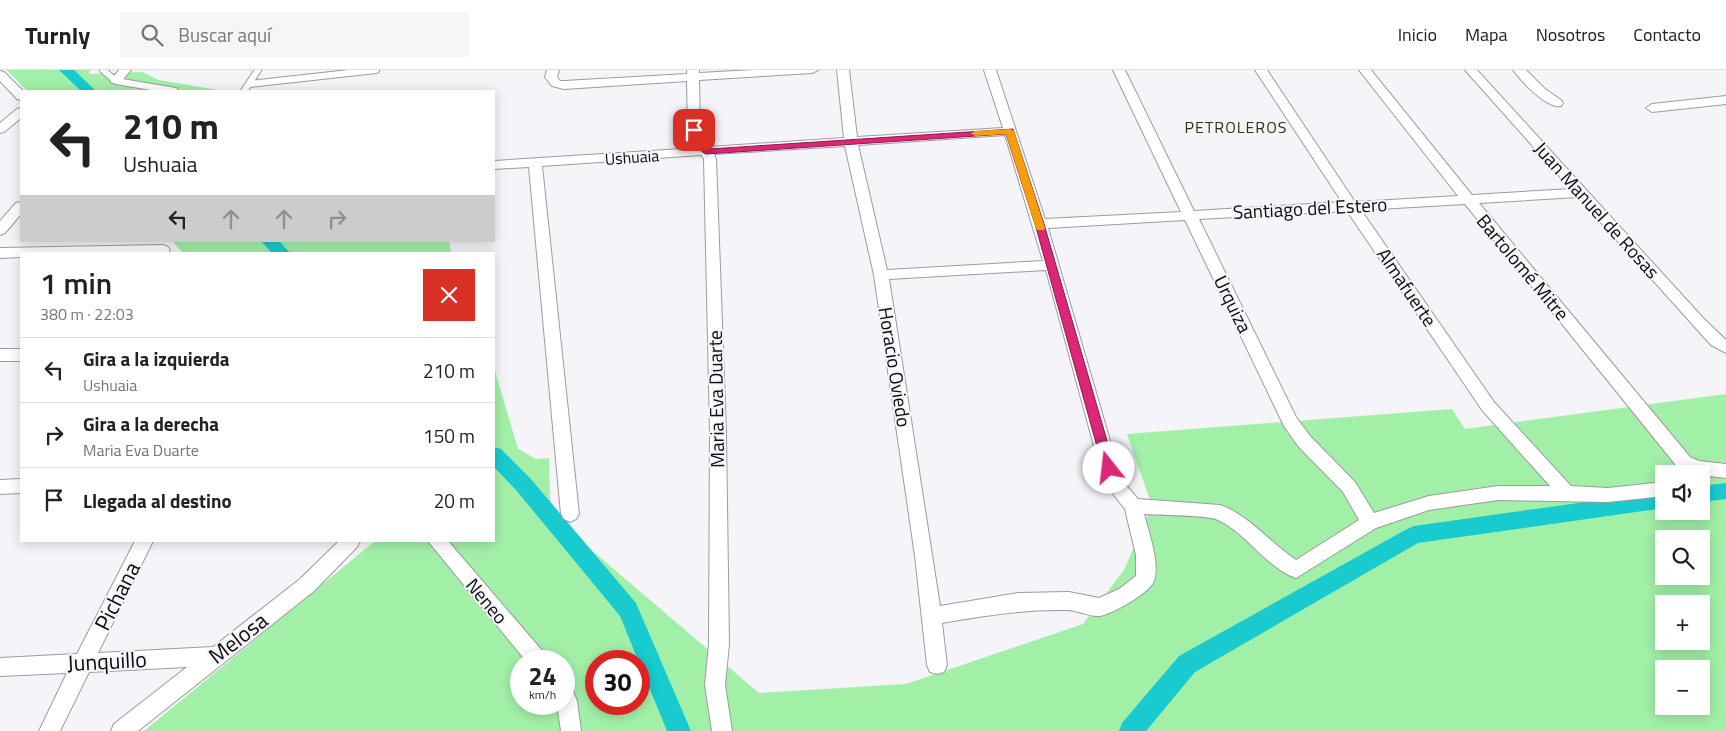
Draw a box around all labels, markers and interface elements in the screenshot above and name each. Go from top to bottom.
search box [120,12,470,57]
text: Turnly [25,17,90,53]
text: Buscar aquí [178,20,271,49]
icon: search [138,21,166,49]
text: Inicio [1398,21,1437,48]
text: Mapa [1465,21,1508,48]
text: Nosotros [1536,21,1605,48]
text: Contacto [1633,21,1701,48]
text: 210 m [123,99,219,153]
pin [673,109,715,151]
icon: left [40,110,105,175]
district label: PETROLEROS [1185,115,1287,139]
icon: arrive [680,116,708,144]
street label: Juan Manuel de Rosas [1528,135,1667,285]
street label: Ushuaia [604,143,660,171]
text: Ushuaia [123,147,198,181]
street label: Santiago del Estero [1232,189,1388,226]
icon: left [164,205,192,233]
icon: ahead [217,205,245,233]
icon: ahead [270,205,298,233]
icon: right [323,205,351,233]
street label: Bartolomé Mitre [1470,207,1577,326]
street label: Almafuerte [1370,241,1445,332]
text: 1 min [40,260,112,306]
button: close [423,269,475,321]
street label: Urquiza [1207,270,1260,338]
text: 380 m · 22:03 [40,302,134,326]
street label: Horacio Oviedo [872,305,919,429]
street label: Maria Eva Duarte [700,330,731,468]
text: Gira a la izquierda [83,344,230,373]
icon: left [40,356,68,384]
text: 210 m [423,356,475,385]
text: Ushuaia [83,373,137,397]
text: Gira a la derecha [83,409,219,438]
icon: right [40,421,68,449]
text: 150 m [423,421,475,450]
text: Maria Eva Duarte [83,438,199,462]
position arrow [1082,441,1134,493]
map controls [1655,465,1710,715]
button: sound [1655,465,1710,520]
icon: arrive [40,486,68,514]
text: Llegada al destino [83,486,232,515]
text: 20 m [434,486,475,515]
button: search [1655,530,1710,585]
street label: Pichana [85,556,149,636]
street label: Neneo [460,571,515,630]
button: + [1655,595,1710,650]
street label: Melosa [201,604,275,672]
street label: Junquillo [66,642,148,680]
speed limit sign: 30 [585,650,650,715]
text: 24 [528,657,557,695]
button: − [1655,660,1710,715]
text: km/h [529,685,556,704]

